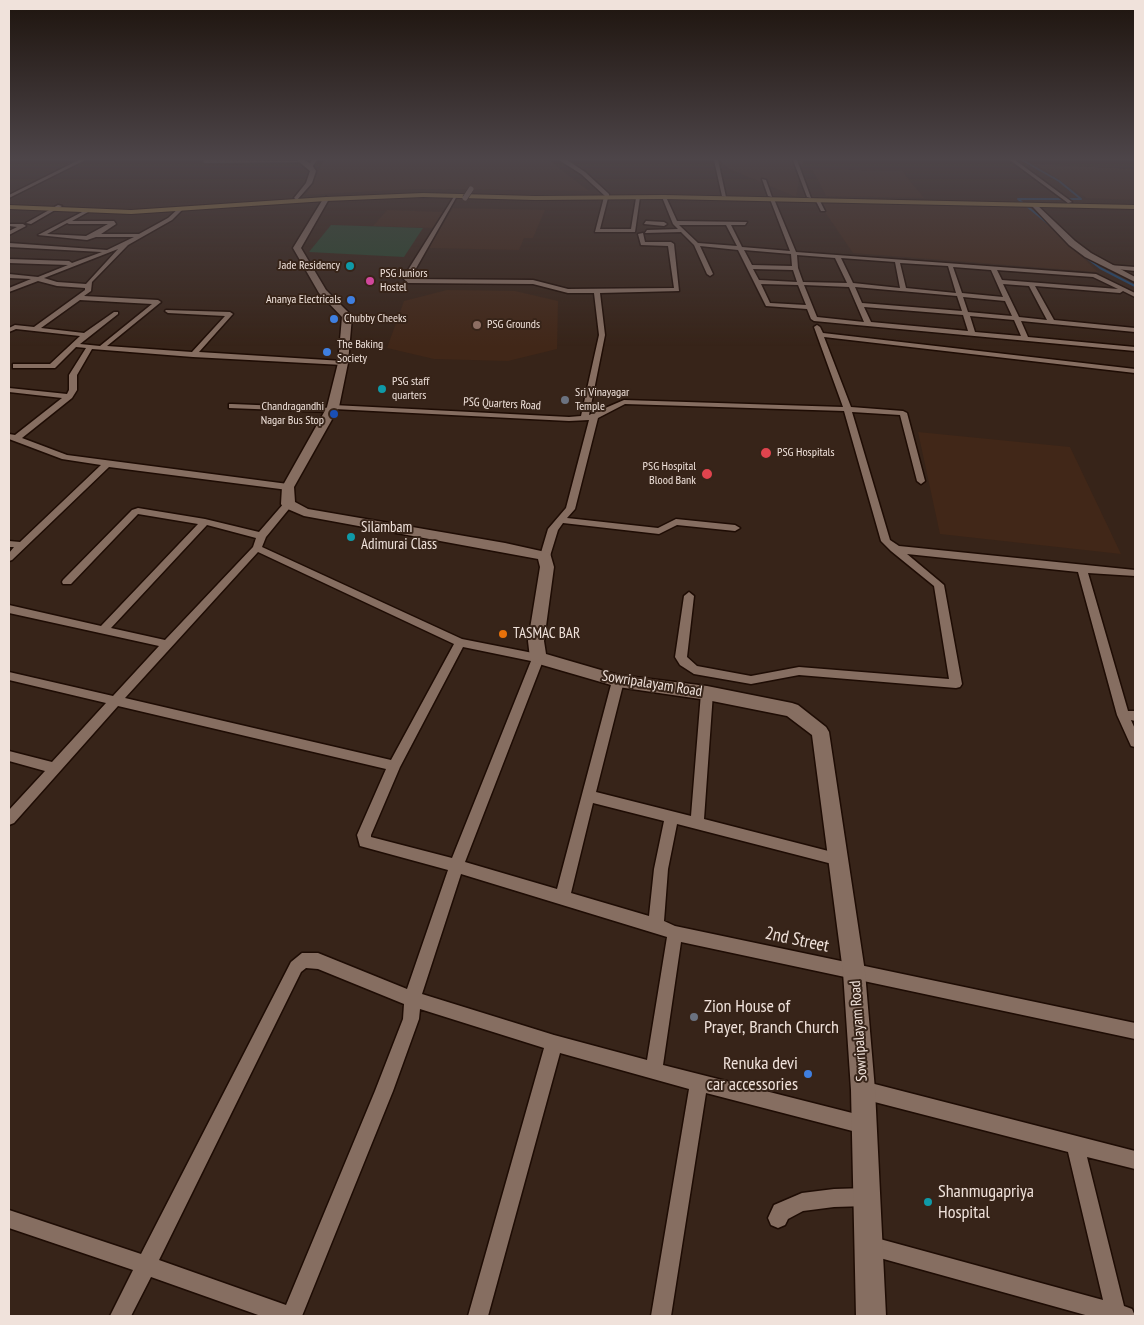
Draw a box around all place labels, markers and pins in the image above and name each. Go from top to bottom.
place label: Jade Residency [279,259,340,273]
marker: Jade Residency [344,260,356,272]
place label: PSG Juniors Hostel [380,267,427,295]
marker: PSG Juniors Hostel [364,275,376,287]
place label: Ananya Electricals [266,293,341,307]
marker: Ananya Electricals [345,294,357,306]
place label: Chubby Cheeks [344,312,407,326]
marker: Chubby Cheeks [328,313,340,325]
place label: PSG Grounds [487,318,540,332]
marker: PSG Grounds [471,319,483,331]
place label: The Baking Society [337,338,383,366]
marker: The Baking Society [321,346,333,358]
place label: PSG staff quarters [392,375,429,403]
marker: PSG staff quarters [376,383,388,395]
place label: Sri Vinayagar Temple [575,386,629,414]
marker: Sri Vinayagar Temple [559,394,571,406]
place label: Chandragandhi Nagar Bus Stop [261,400,324,428]
marker: Chandragandhi Nagar Bus Stop [328,408,340,420]
marker: PSG Hospitals [759,446,773,460]
place label: PSG Hospitals [777,446,834,460]
place label: PSG Hospital Blood Bank [643,460,696,488]
marker: PSG Hospital Blood Bank [700,467,714,481]
place label: Silambam Adimurai Class [361,519,437,554]
marker: Silambam Adimurai Class [345,531,357,543]
place label: TASMAC BAR [513,625,580,643]
marker: TASMAC BAR [497,628,509,640]
place label: Zion House of Prayer, Branch Church [704,996,839,1038]
marker: Zion House of Prayer, Branch Church [688,1011,700,1023]
place label: Renuka devi car accessories [707,1053,798,1096]
marker: Renuka devi car accessories [802,1068,814,1080]
place label: Shanmugapriya Hospital [938,1181,1034,1224]
marker: Shanmugapriya Hospital [922,1196,934,1208]

